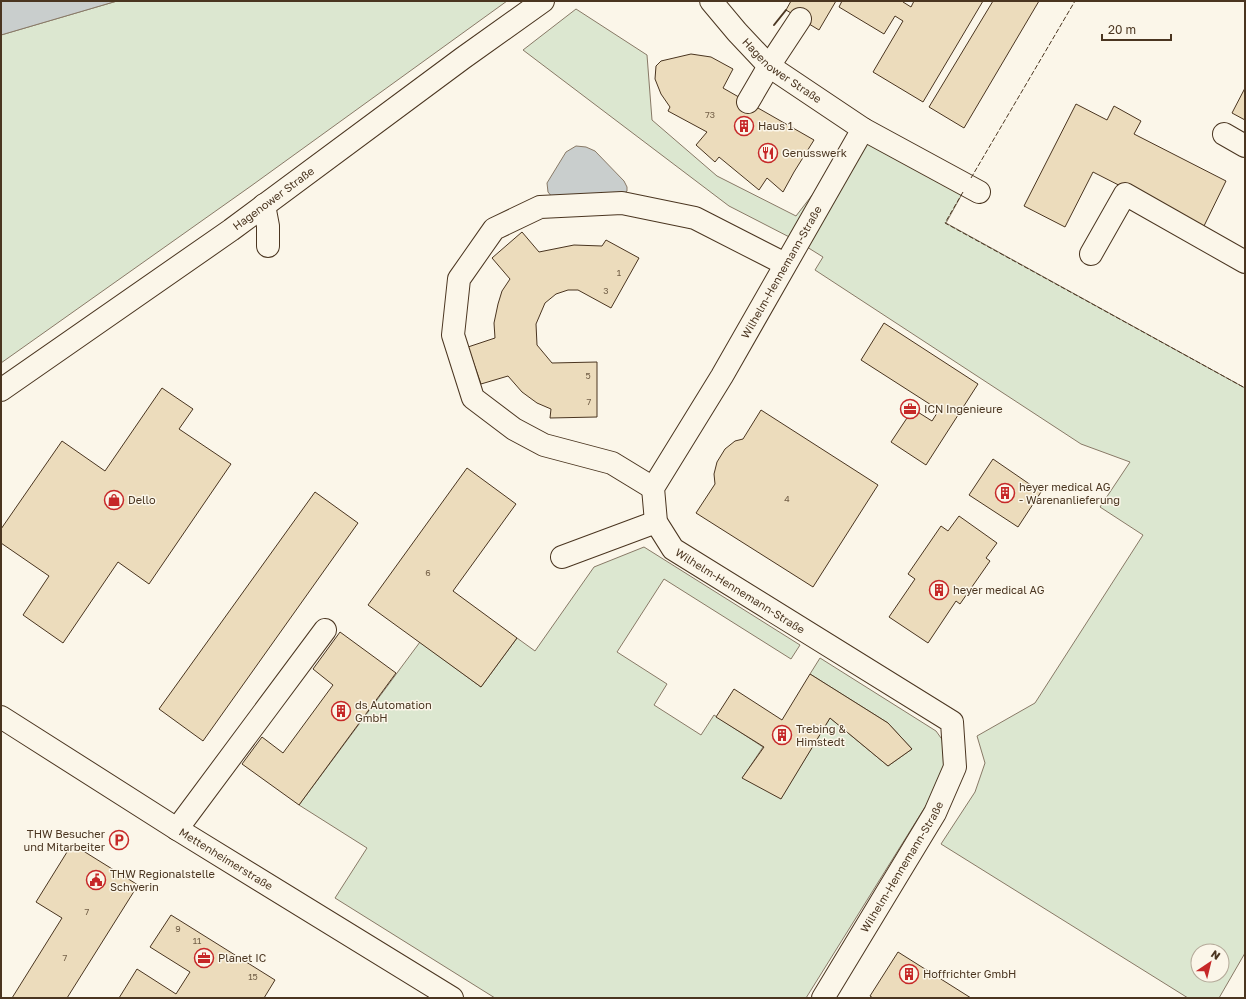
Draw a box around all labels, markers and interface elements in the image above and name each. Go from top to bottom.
scale bar [1102,16,1171,42]
text: 20 m [1108,22,1136,37]
street label: Hagenower Straße [740,35,824,105]
house number: 73 [705,109,715,120]
building icon: Haus 1 [733,115,755,137]
place label: Haus 1 [758,119,793,132]
restaurant icon: Genusswerk [757,142,779,164]
place label: Genusswerk [782,146,847,159]
street label: Hagenower Straße [230,164,316,232]
street label: Wilhelm-Hennemann-Straße [738,203,824,340]
house number: 1 [617,267,622,278]
house number: 3 [603,285,609,296]
house number: 5 [585,370,591,381]
house number: 7 [587,396,592,407]
office icon: ICN Ingenieure [899,398,921,420]
place label: ICN Ingenieure [924,402,1003,415]
place label: heyer medical AG - Warenanlieferung [1019,480,1120,506]
building icon: heyer medical AG - Warenanlieferung [994,482,1016,504]
shop icon: Dello [103,489,125,511]
place label: Dello [128,493,156,506]
house number: 4 [784,493,790,504]
street label: Wilhelm-Hennemann-Straße [673,545,807,636]
house number: 6 [425,567,431,578]
building icon: heyer medical AG [928,579,950,601]
place label: heyer medical AG [953,583,1045,596]
place label: ds Automation GmbH [355,698,432,724]
building icon: ds Automation GmbH [330,700,352,722]
place label: Trebing & Himstedt [796,722,846,748]
building icon: Trebing & Himstedt [771,724,793,746]
street label: Wilhelm-Hennemann-Straße [857,799,945,935]
street label: Mettenheimerstraße [177,825,275,892]
place label: THW Besucher und Mitarbeiter [24,827,106,853]
parking icon: THW Besucher und Mitarbeiter [108,829,130,851]
place label: THW Regionalstelle Schwerin [110,867,215,893]
public building icon: THW Regionalstelle Schwerin [85,869,107,891]
house number: 7 [85,906,90,917]
house number: 9 [175,923,181,934]
house number: 11 [193,935,202,946]
north arrow [1190,943,1230,983]
office icon: Planet IC [193,947,215,969]
text: N [1209,947,1223,962]
place label: Planet IC [218,951,266,964]
house number: 7 [63,952,68,963]
building icon: Hoffrichter GmbH [898,963,920,985]
place label: Hoffrichter GmbH [923,967,1016,980]
house number: 15 [248,971,258,982]

